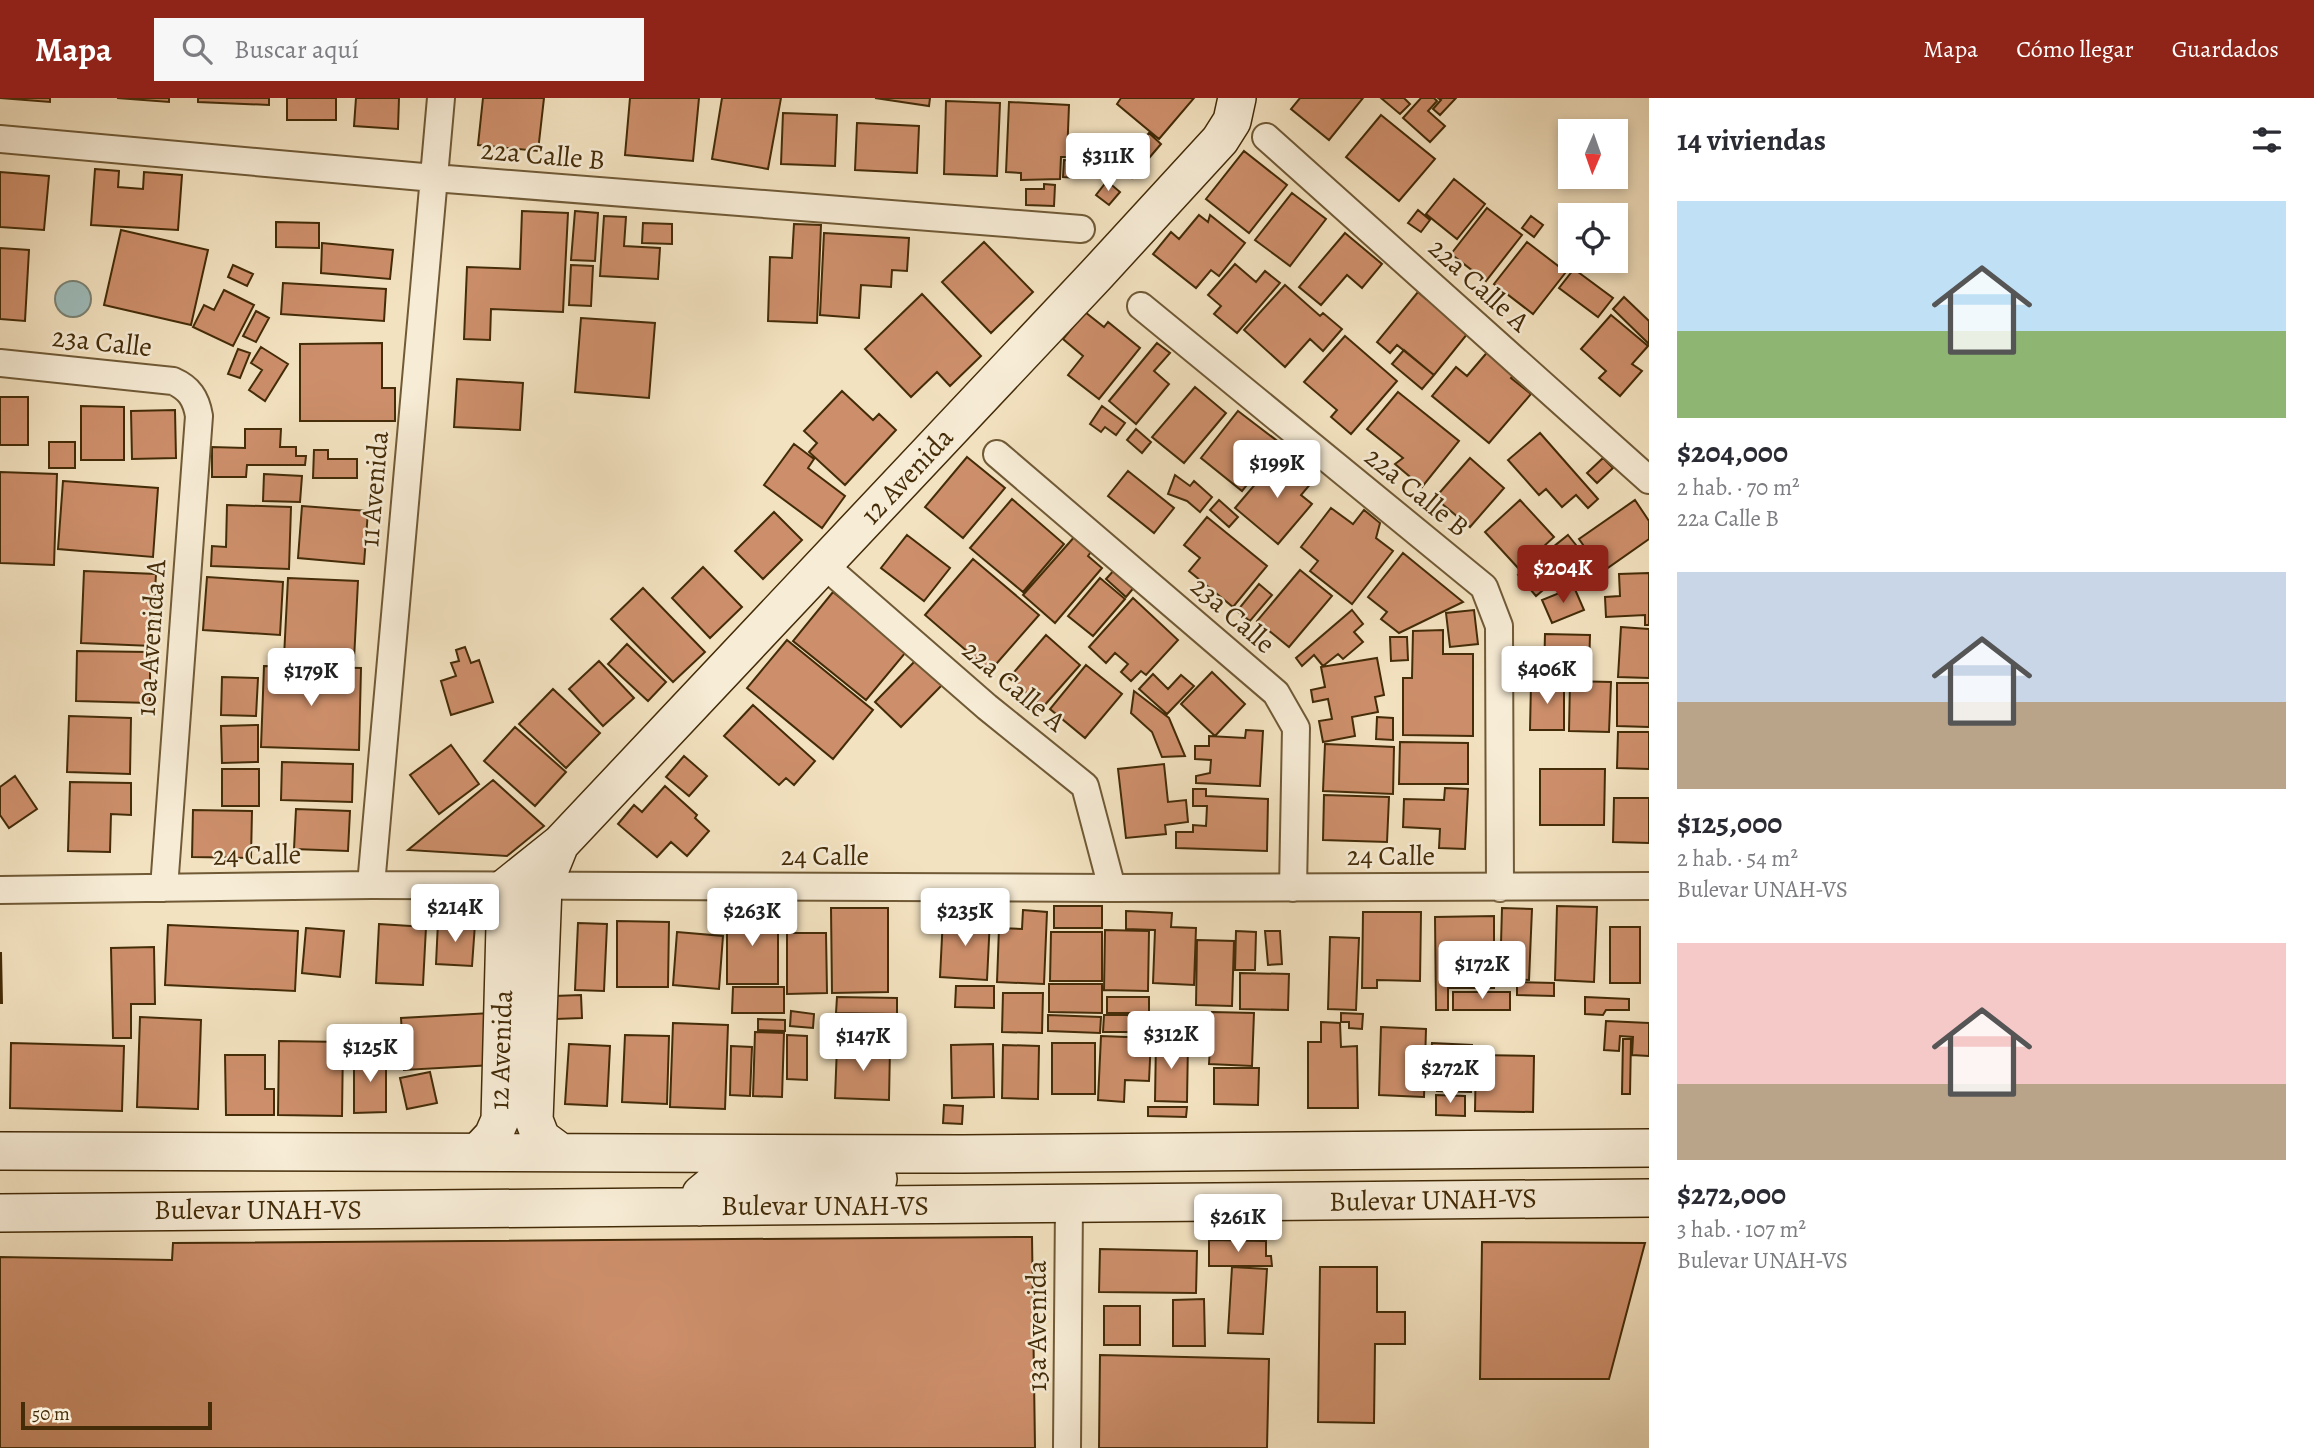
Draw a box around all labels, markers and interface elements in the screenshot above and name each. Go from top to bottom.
search box [154,18,644,81]
text: Mapa [35,27,112,72]
icon: search [178,30,216,68]
text: Buscar aquí [234,32,359,67]
text: Mapa [1923,33,1978,65]
text: Cómo llegar [2016,33,2134,65]
text: Guardados [2172,33,2279,65]
north arrow [1558,119,1628,189]
map controls [1558,119,1628,273]
text: 14 viviendas [1677,120,1826,160]
icon: filters [2248,121,2286,159]
street label: 22a Calle B [479,131,607,179]
pin: $311K [1059,134,1157,193]
text: $311K [1082,140,1134,171]
button: locate [1558,203,1628,273]
street label: 22a Calle A [1420,229,1538,341]
icon: home [1919,247,2045,373]
street label: 23a Calle [50,318,154,366]
street label: 12 Avenida [852,419,962,533]
street label: 11 Avenida [350,429,398,549]
text: $204,000 [1677,432,1788,472]
street label: 22a Calle B [1357,438,1477,546]
pin: $199K [1228,440,1326,500]
text: $199K [1249,447,1305,478]
text: 2 hab. · 70 m² [1677,472,1800,503]
text: 22a Calle B [1677,503,1779,534]
pin: $204K [1514,546,1612,605]
text: $204K [1533,552,1593,583]
street label: 10a Avenida A [127,558,175,717]
street label: 23a Calle [1183,568,1283,662]
icon: home [1919,618,2045,744]
street label: 22a Calle A [954,632,1074,741]
pin: $406K [1498,646,1596,706]
pin: $179K [262,648,360,708]
text: $406K [1518,653,1576,684]
text: $179K [284,655,338,686]
text: $125,000 [1677,803,1782,843]
street label: 24 Calle [213,835,301,875]
street label: 24 Calle [781,837,869,875]
street label: 24 Calle [1347,837,1435,875]
text: 2 hab. · 54 m² [1677,843,1798,874]
text: Bulevar UNAH-VS [1677,874,1848,905]
pin: $214K [406,884,504,944]
pin: $263K [703,888,801,948]
pin: $235K [916,888,1014,948]
text: $214K [427,891,483,922]
text: $263K [723,895,781,926]
text: $235K [937,895,993,926]
pin: $172K [1433,942,1531,1001]
text: $172K [1455,948,1510,979]
street label: 12 Avenida [480,989,522,1111]
icon: home [1919,989,2045,1115]
pin: $312K [1122,1012,1220,1071]
pin: $147K [814,1014,912,1073]
text: $312K [1143,1018,1199,1049]
text: $147K [836,1020,890,1051]
pin: $125K [321,1024,419,1084]
text: $125K [343,1031,398,1062]
pin: $272K [1401,1046,1499,1105]
text: $272K [1421,1052,1479,1083]
text: $272,000 [1677,1174,1786,1214]
street label: Bulevar UNAH-VS [1329,1179,1537,1221]
street label: Bulevar UNAH-VS [721,1187,929,1225]
street label: Bulevar UNAH-VS [154,1191,362,1229]
pin: $261K [1189,1194,1287,1254]
text: $261K [1210,1201,1266,1232]
text: 3 hab. · 107 m² [1677,1214,1806,1245]
text: Bulevar UNAH-VS [1677,1245,1848,1276]
street label: 13a Avenida [1018,1260,1056,1392]
scale bar [21,1399,212,1431]
text: 50 m [32,1401,70,1427]

